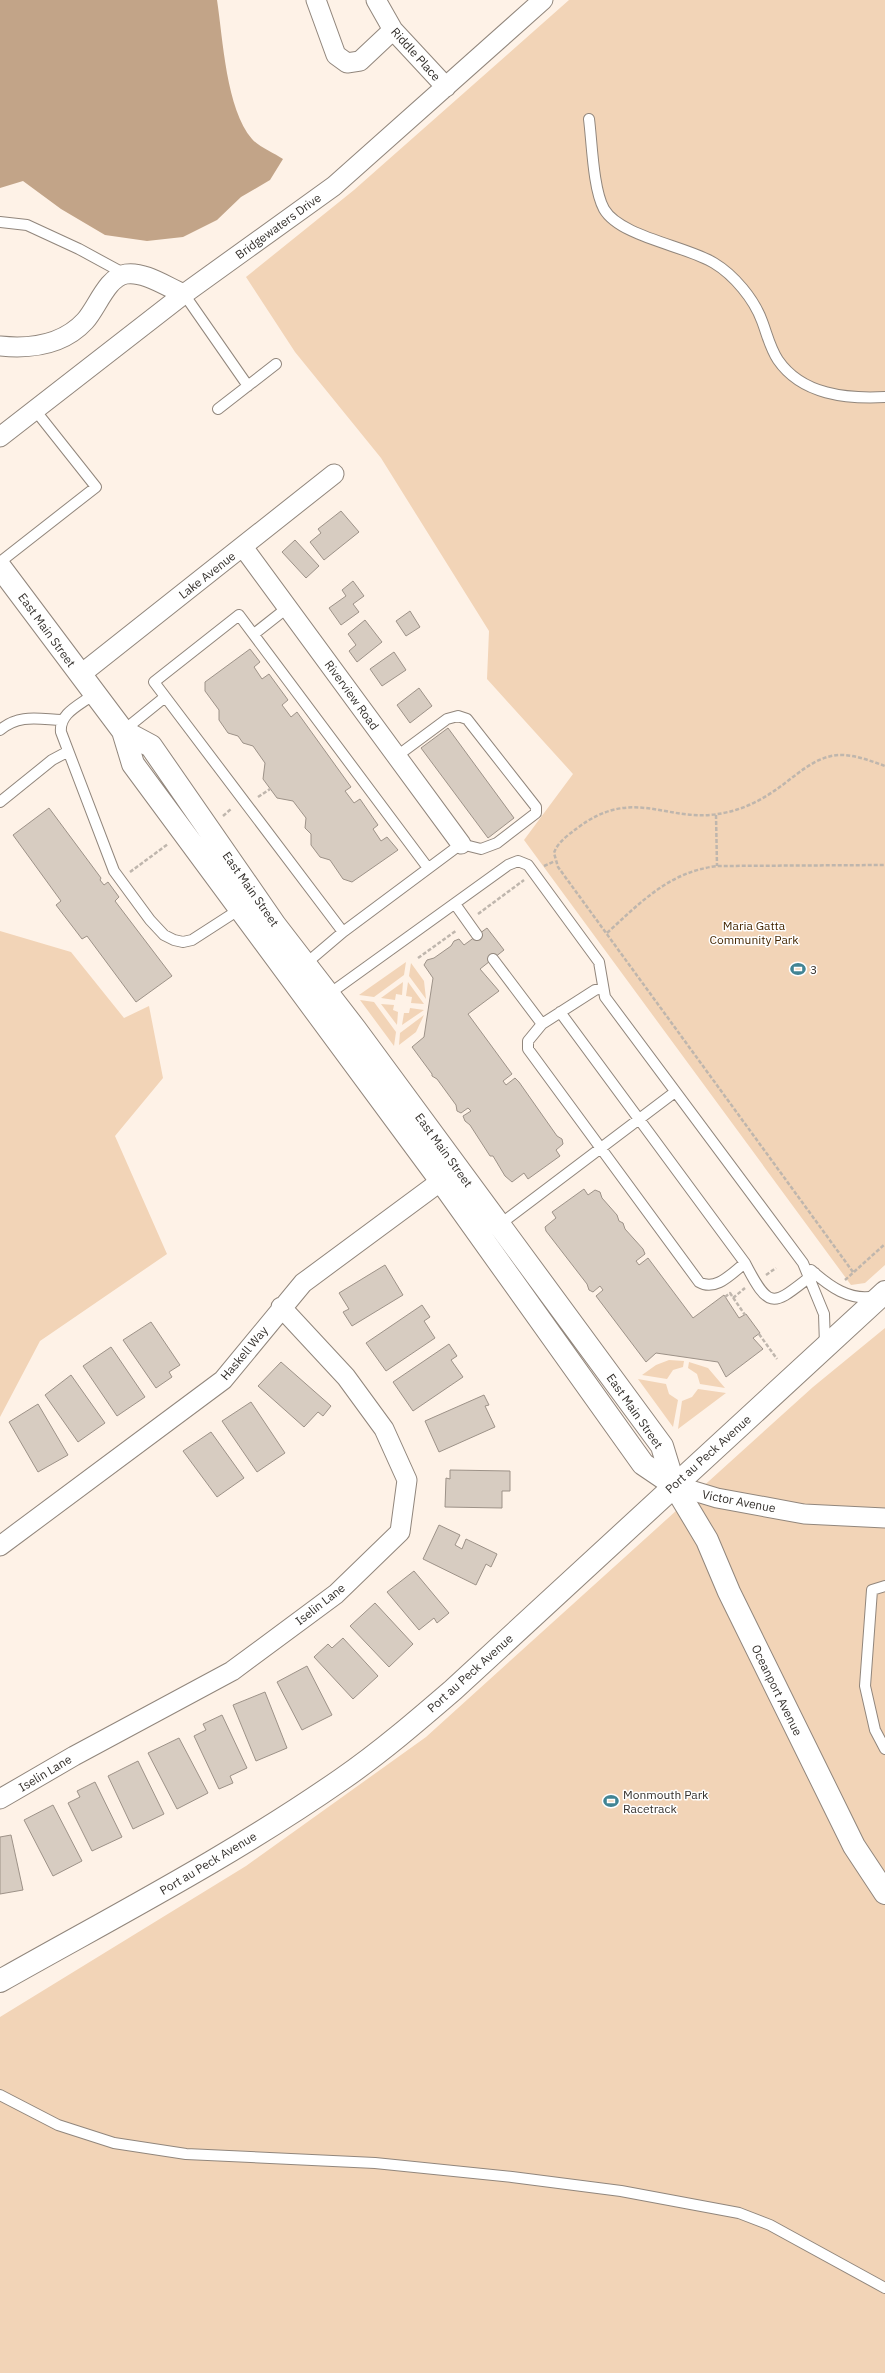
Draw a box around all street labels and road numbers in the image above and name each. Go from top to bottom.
street label: Riddle Place [388,24,444,84]
street label: Bridgewaters Drive [232,190,324,262]
street label: Lake Avenue [176,548,239,602]
street label: East Main Street [15,590,79,670]
street label: Riverview Road [322,657,382,733]
street label: East Main Street [220,849,282,929]
street label: East Main Street [412,1110,476,1190]
street label: Haskell Way [217,1323,271,1383]
street label: East Main Street [604,1371,666,1451]
street label: Port au Peck Avenue [662,1411,754,1496]
street label: Victor Avenue [701,1487,777,1516]
street label: Iselin Lane [292,1580,348,1628]
street label: Port au Peck Avenue [424,1630,516,1715]
street label: Oceanport Avenue [748,1642,806,1738]
street label: Iselin Lane [16,1751,74,1795]
street label: Port au Peck Avenue [157,1828,259,1898]

